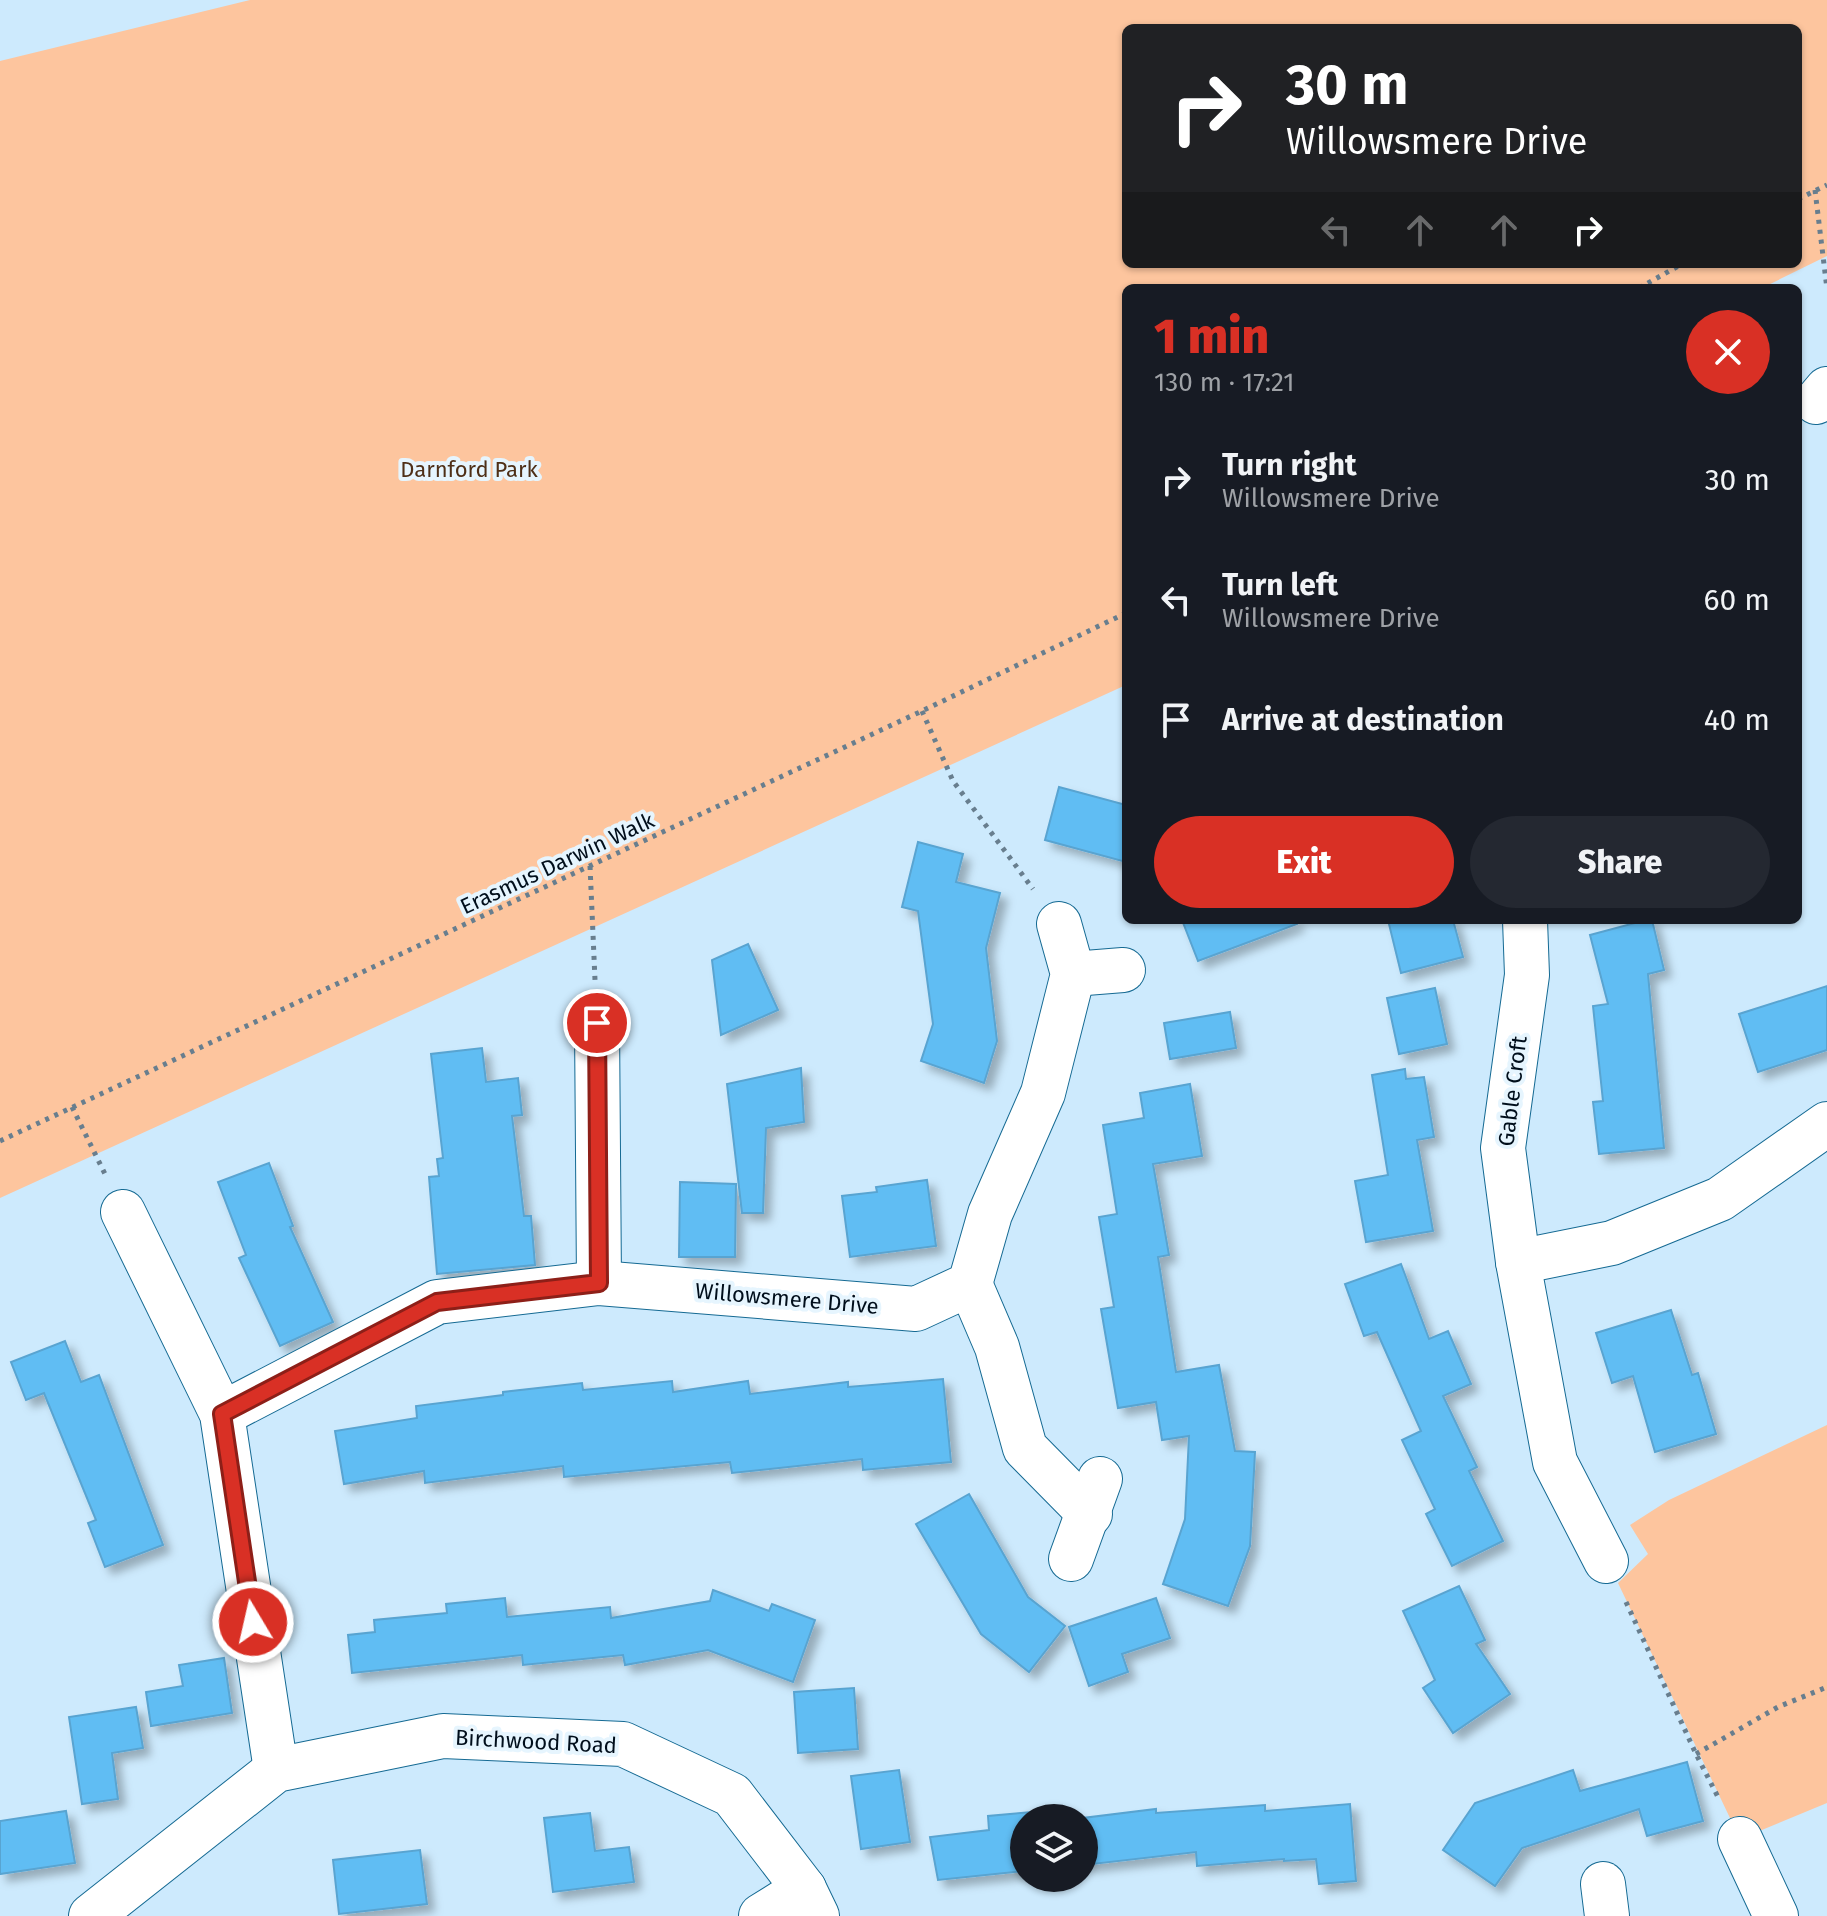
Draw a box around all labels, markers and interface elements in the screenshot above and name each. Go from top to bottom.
text: 30 m [1286,52,1408,119]
icon: right [1154,56,1258,160]
text: Willowsmere Drive [1286,120,1587,164]
icon: left [1314,208,1358,252]
icon: ahead [1398,208,1442,252]
icon: ahead [1482,208,1526,252]
icon: right [1566,208,1610,252]
text: 1 min [1154,308,1269,366]
button: close [1686,310,1770,394]
text: 130 m · 17:21 [1154,367,1294,398]
text: Turn right [1222,447,1357,483]
park label: Darnford Park [400,456,538,483]
icon: right [1154,458,1198,502]
text: 30 m [1705,462,1770,498]
text: Willowsmere Drive [1222,483,1440,514]
text: Turn left [1222,567,1338,603]
icon: left [1154,578,1198,622]
text: 60 m [1704,582,1770,618]
text: Willowsmere Drive [1222,603,1440,634]
icon: arrive [1154,698,1198,742]
text: Arrive at destination [1222,702,1504,738]
text: 40 m [1704,702,1770,738]
street label: Erasmus Darwin Walk [456,806,659,920]
button: Exit [1154,816,1454,908]
button: Share [1470,816,1770,908]
pin [563,989,631,1057]
icon: arrive [575,1001,619,1045]
street label: Gable Croft [1492,1034,1533,1148]
street label: Willowsmere Drive [694,1277,880,1320]
position arrow [211,1580,295,1664]
street label: Birchwood Road [454,1724,618,1759]
map controls [1010,1804,1098,1892]
button: layers [1010,1804,1098,1892]

